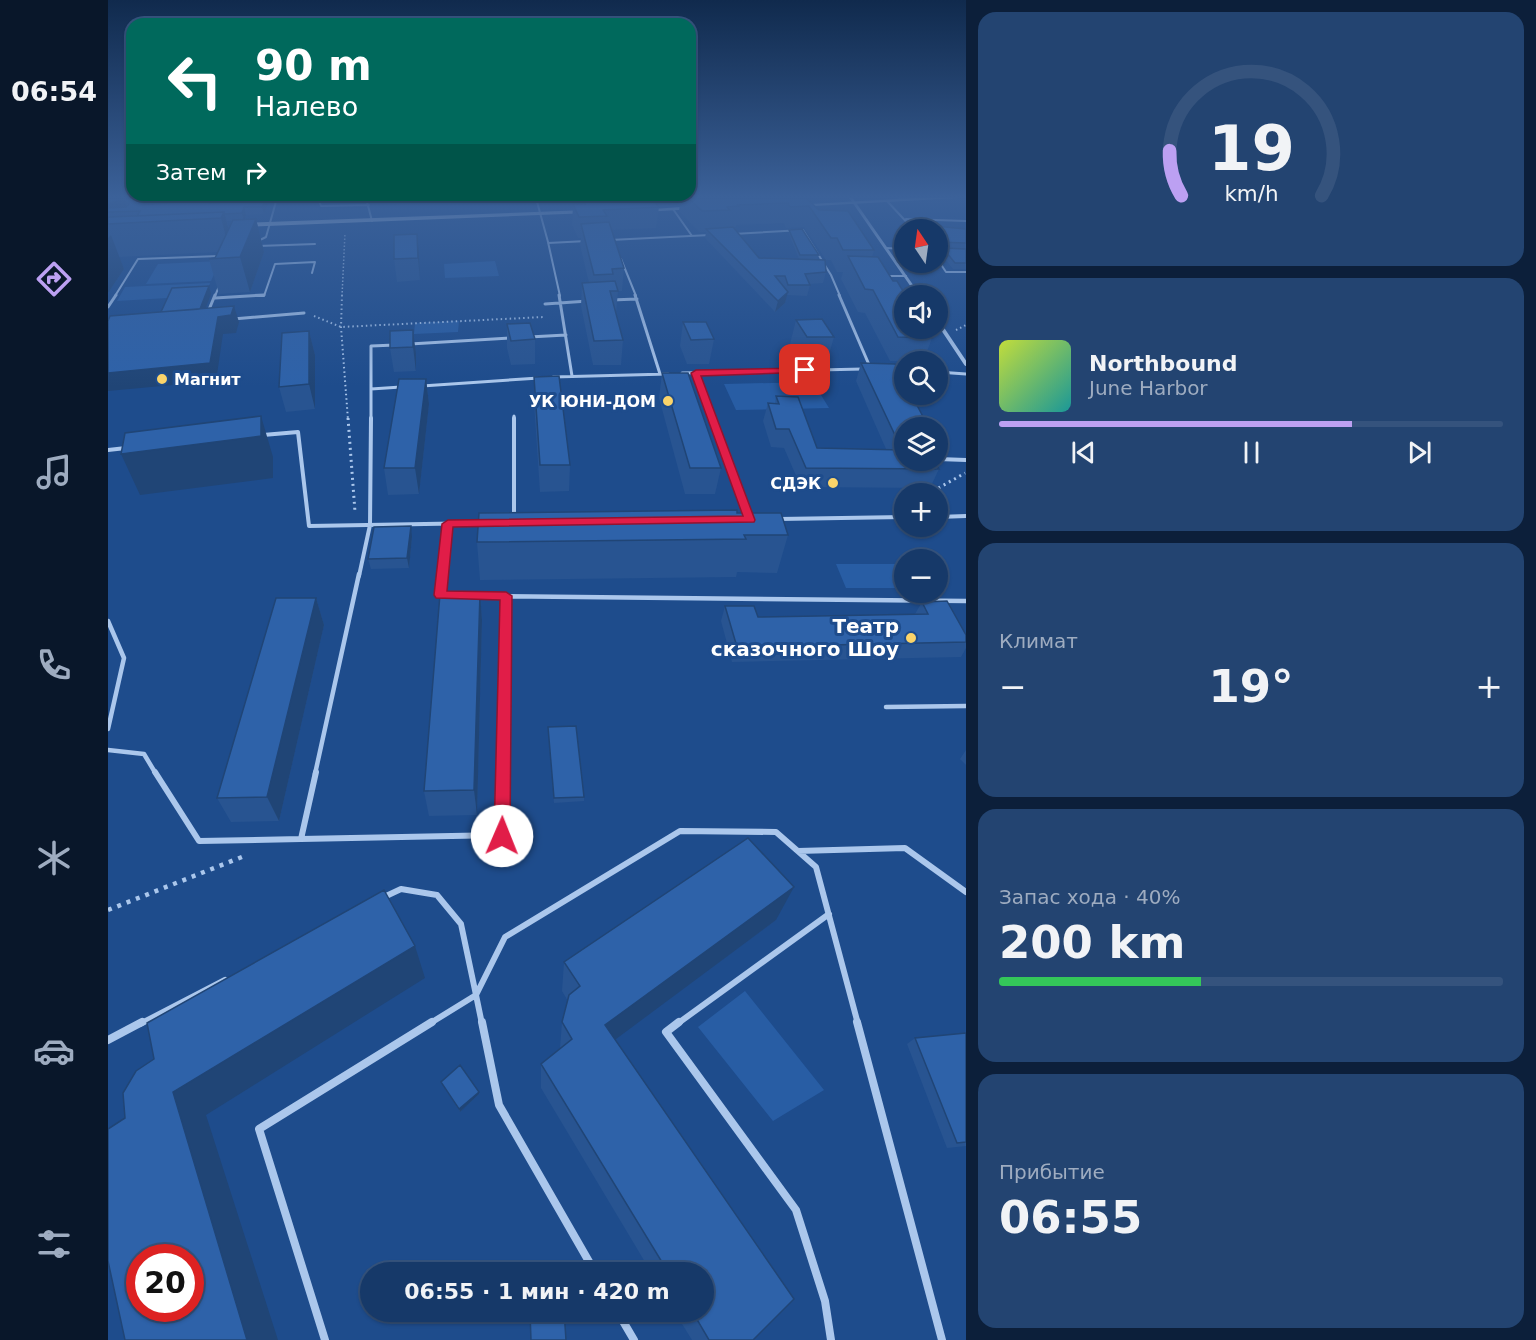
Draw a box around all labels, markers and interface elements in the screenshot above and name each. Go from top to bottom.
text: 90 m [255,41,372,90]
icon: left [156,42,234,120]
text: 06:54 [11,76,97,107]
text: Налево [255,91,358,122]
text: 19 [1208,112,1294,185]
icon: right [239,156,272,189]
text: Затем [156,160,227,185]
text: km/h [1224,181,1278,206]
north arrow [894,219,948,273]
map controls [894,219,948,603]
icon: directions [33,258,75,300]
button: sound [894,285,948,339]
pin [779,344,830,395]
button: search [894,351,948,405]
text: Northbound [1089,351,1238,376]
icon: arrive [788,353,821,386]
place label: Магнит [174,370,241,389]
marker: Магнит [155,372,169,386]
text: June Harbor [1089,376,1208,400]
place label: УК ЮНИ-ДОМ [529,392,656,411]
marker: УК ЮНИ-ДОМ [661,394,675,408]
button: layers [894,417,948,471]
icon: previous [1067,436,1100,469]
icon: pause [1235,436,1268,469]
icon: next [1403,436,1436,469]
icon: music [33,451,75,493]
place label: СДЭК [770,474,821,493]
marker: СДЭК [826,476,840,490]
button: + [894,483,948,537]
button: − [894,549,948,603]
place label: Театр сказочного Шоу [711,614,899,661]
text: Климат [999,629,1078,653]
marker: Театр сказочного Шоу [904,631,918,645]
icon: phone [33,644,75,686]
text: 19° [1208,660,1294,713]
text: − [999,667,1027,706]
text: + [1475,667,1503,706]
position arrow [470,804,534,868]
icon: climate [33,837,75,879]
text: Запас хода · 40% [999,885,1180,909]
text: 200 km [999,916,1185,969]
icon: car [33,1030,75,1072]
text: Прибытие [999,1160,1105,1184]
text: 06:55 [999,1191,1142,1244]
icon: filters [33,1223,75,1265]
speed limit sign: 20 [126,1244,204,1322]
text: 06:55 · 1 мин · 420 m [404,1279,670,1304]

